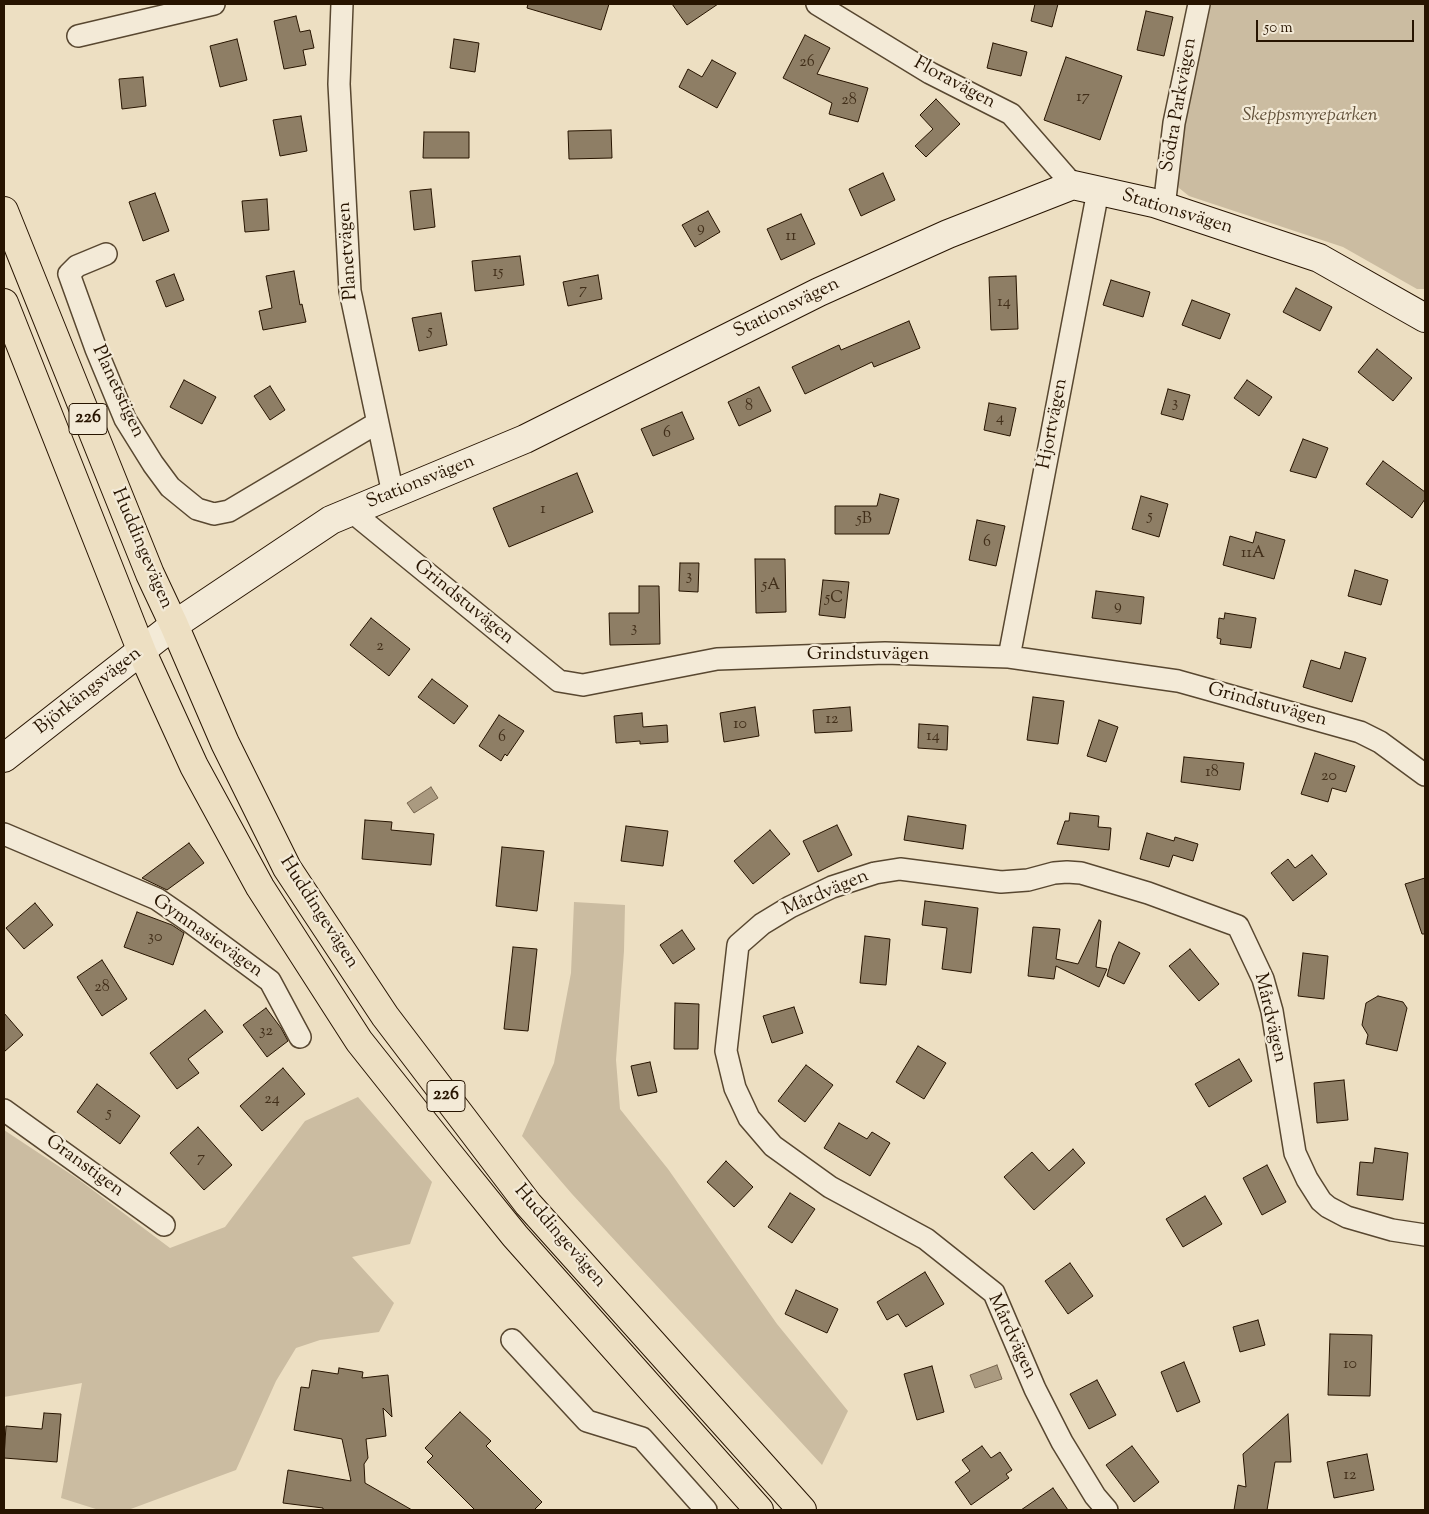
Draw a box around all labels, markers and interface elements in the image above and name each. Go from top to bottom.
scale bar [1259,10,1416,42]
text: 50 m [1264,18,1293,39]
street label: Södra Parkvägen [1157,36,1203,174]
house number: 26 [799,53,815,73]
street label: Floravägen [909,53,999,115]
house number: 17 [1076,88,1090,108]
house number: 28 [841,91,857,111]
park label: Skeppsmyreparken [1242,106,1378,128]
street label: Stationsvägen [1119,185,1235,241]
street label: Planetvägen [334,201,364,301]
house number: 9 [697,219,705,239]
house number: 11 [786,227,796,247]
house number: 15 [493,263,503,283]
street label: Stationsvägen [730,274,844,344]
house number: 7 [579,281,587,301]
house number: 14 [997,293,1011,313]
house number: 5 [427,322,433,342]
street label: Planetstigen [86,342,148,442]
street label: Hjortvägen [1034,377,1074,471]
house number: 3 [1172,394,1178,414]
house number: 8 [745,397,753,417]
road number: 226 [69,404,107,434]
house number: 4 [996,409,1004,429]
house number: 6 [663,424,671,444]
street label: Stationsvägen [363,451,479,515]
street label: Huddingevägen [105,485,177,613]
house number: 1 [540,500,546,520]
house number: 5 [1147,507,1153,527]
house number: 5B [856,510,872,530]
house number: 6 [983,533,991,553]
house number: 11A [1241,544,1265,564]
street label: Grindstuvägen [408,556,518,650]
house number: 3 [686,567,692,587]
house number: 5A [762,576,780,596]
house number: 5C [825,589,843,609]
house number: 9 [1114,597,1122,617]
house number: 3 [631,619,637,639]
house number: 2 [376,637,384,657]
street label: Björkängsvägen [31,643,147,741]
street label: Grindstuvägen [807,645,929,667]
street label: Grindstuvägen [1205,679,1329,733]
house number: 12 [826,710,838,730]
house number: 10 [733,715,747,735]
house number: 14 [926,727,940,747]
house number: 6 [498,728,506,748]
house number: 18 [1205,763,1219,783]
house number: 20 [1321,767,1337,787]
street label: Huddingevägen [273,853,363,973]
street label: Mårdvägen [780,866,872,922]
street label: Gymnasievägen [147,890,267,984]
house number: 30 [148,928,162,948]
street label: Mårdvägen [1248,971,1290,1065]
house number: 28 [94,978,110,998]
house number: 32 [259,1022,273,1042]
road number: 226 [427,1080,465,1112]
house number: 24 [264,1090,280,1110]
house number: 5 [106,1104,112,1124]
street label: Granstigen [40,1131,128,1203]
house number: 7 [197,1149,205,1169]
street label: Huddingevägen [508,1181,610,1293]
street label: Mårdvägen [981,1291,1041,1383]
house number: 10 [1343,1355,1357,1375]
house number: 12 [1344,1466,1356,1486]

